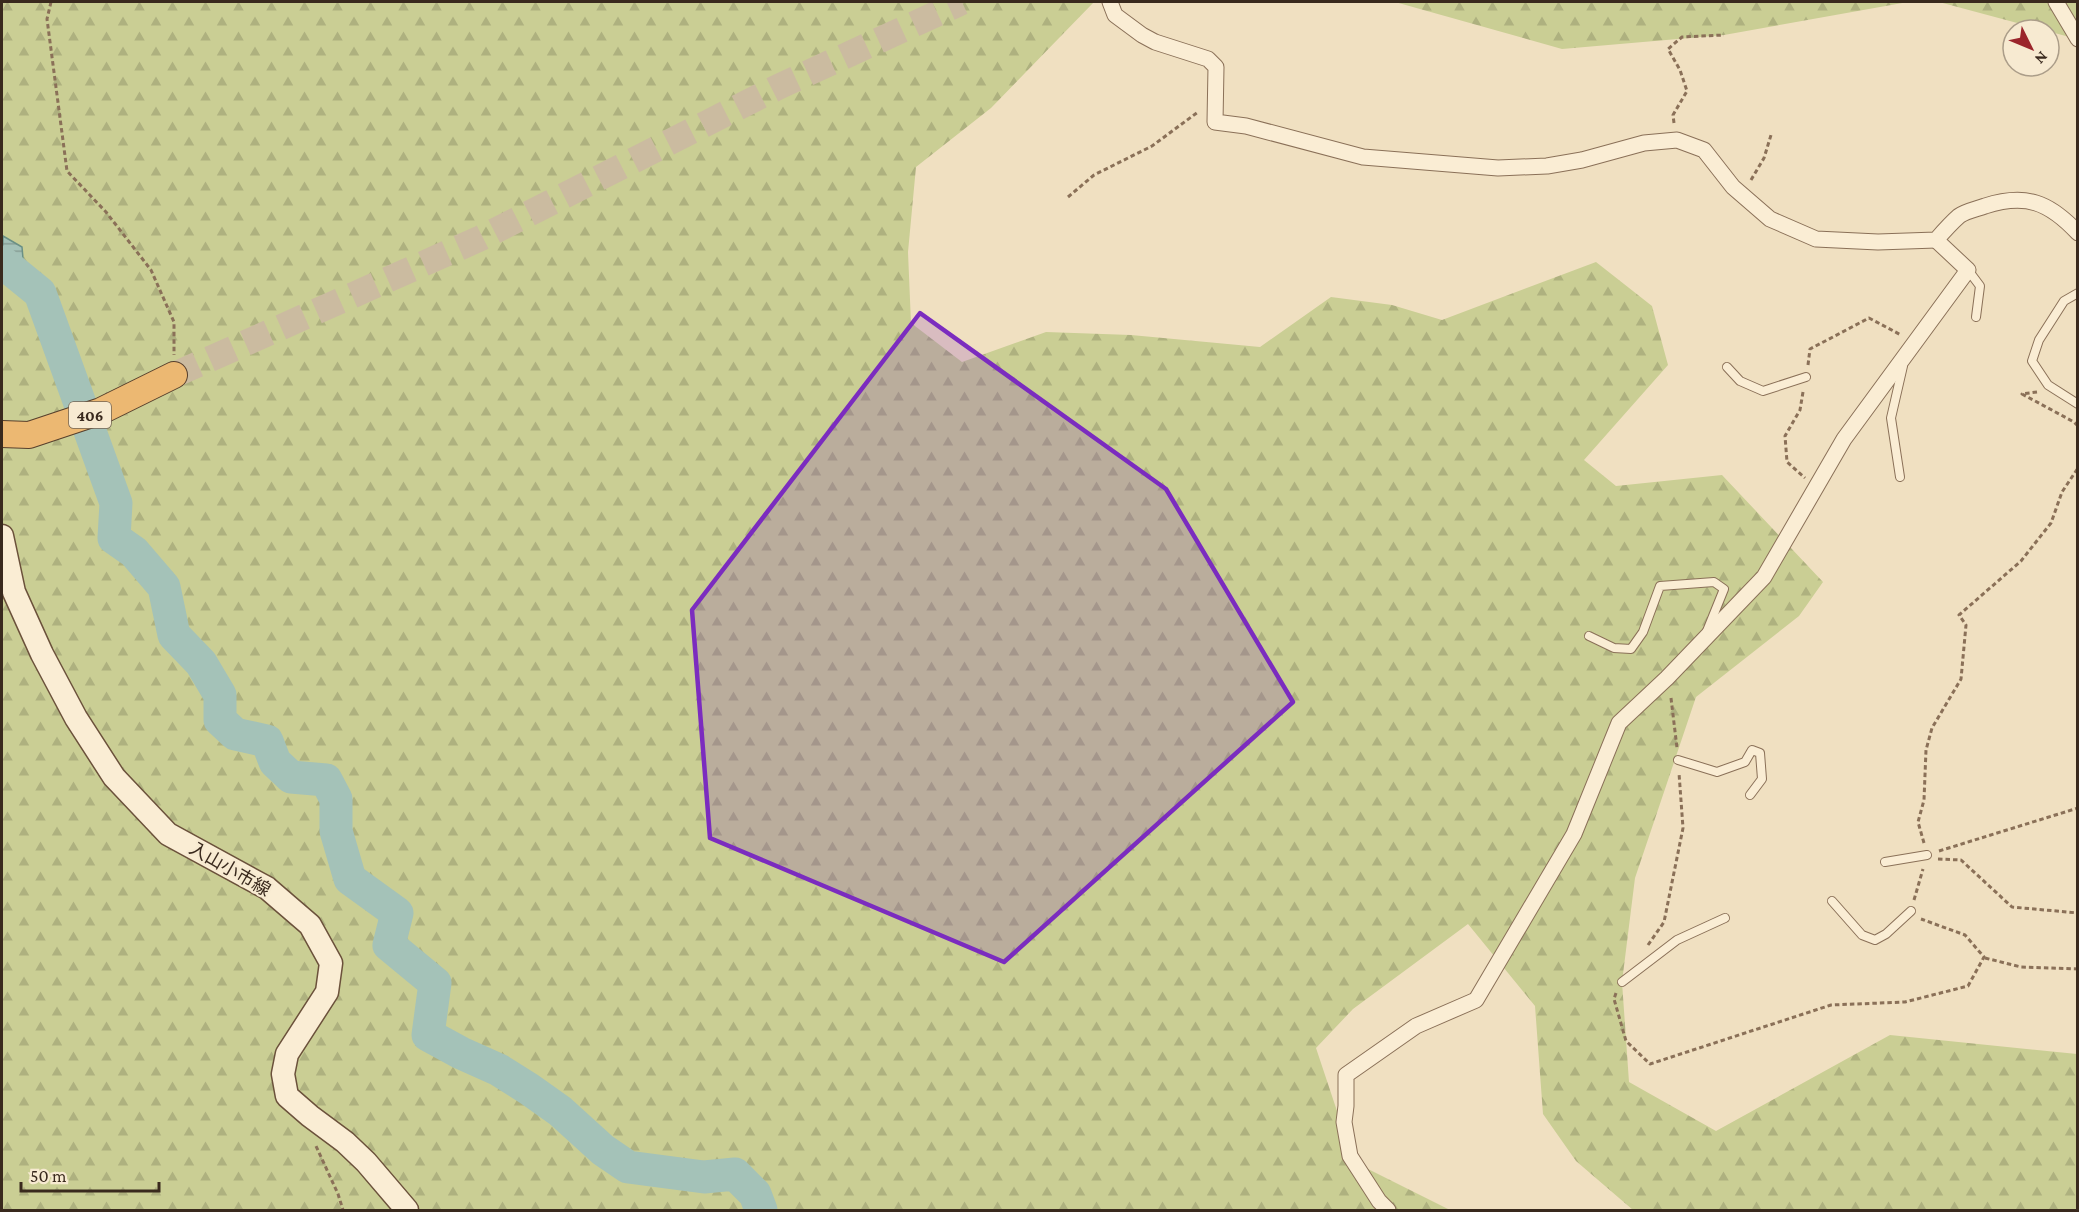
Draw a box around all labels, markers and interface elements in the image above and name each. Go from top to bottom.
north arrow [2001,18,2061,78]
text: N [2032,48,2052,68]
road number: 406 [69,402,111,428]
street label: 入山小市線 [186,838,274,900]
scale bar [21,1155,159,1193]
text: 50 m [30,1166,67,1186]

